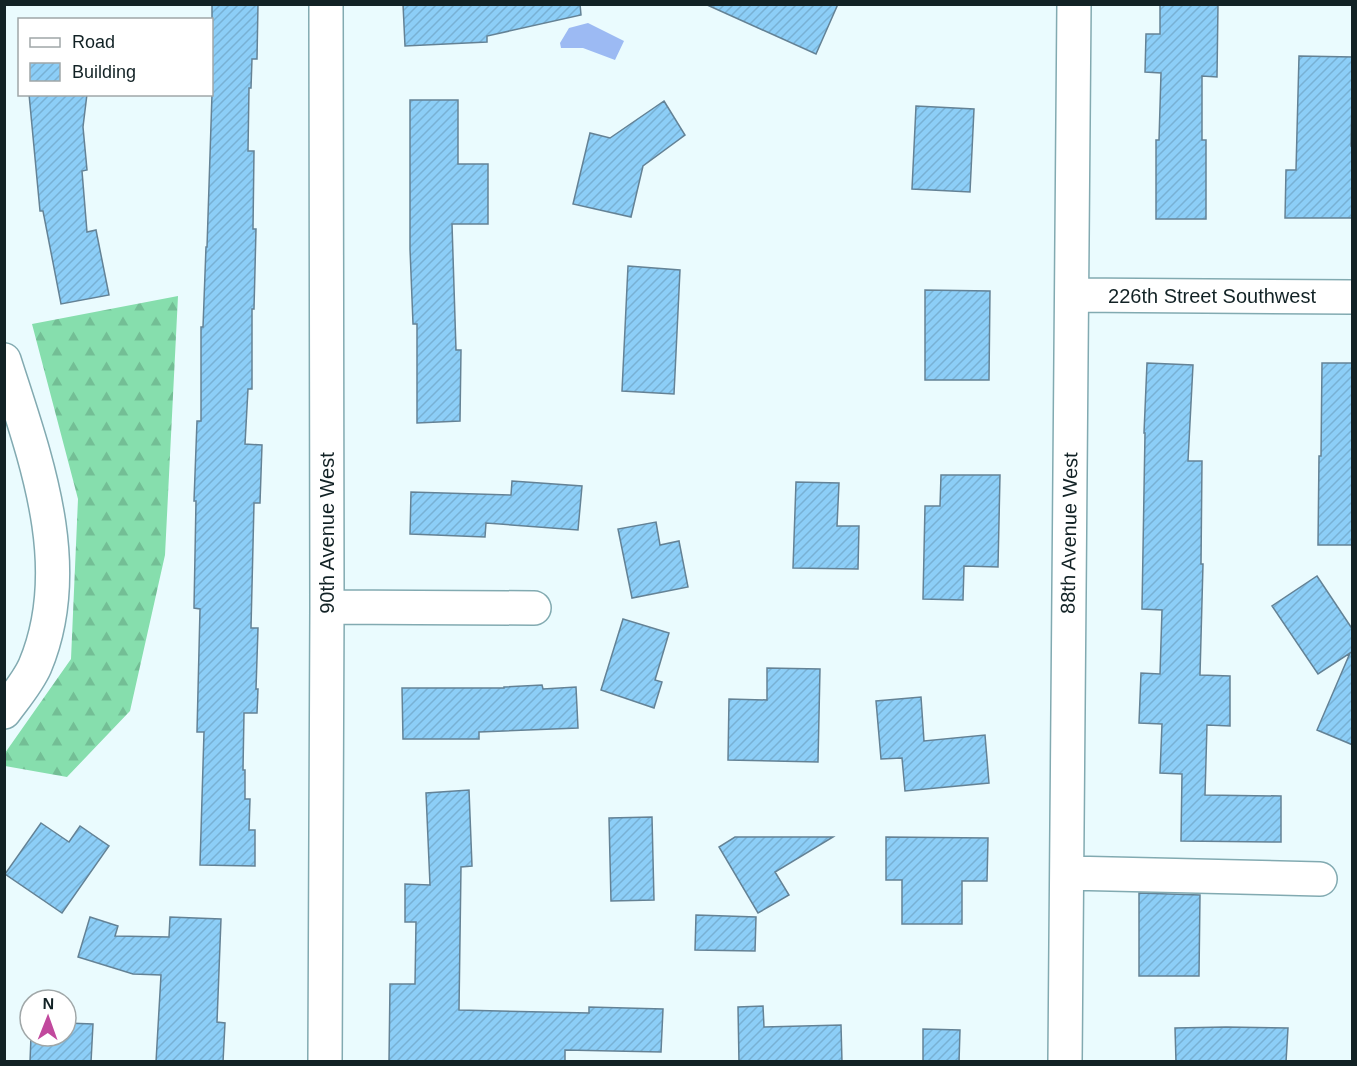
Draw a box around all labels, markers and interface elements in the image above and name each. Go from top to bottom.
legend [18,18,213,96]
text: Road [72,32,115,52]
text: Building [72,62,136,82]
street label: 226th Street Southwest [1108,285,1316,307]
street label: 90th Avenue West [316,452,338,614]
street label: 88th Avenue West [1057,452,1081,614]
north arrow [18,988,78,1048]
text: N [42,995,54,1012]

